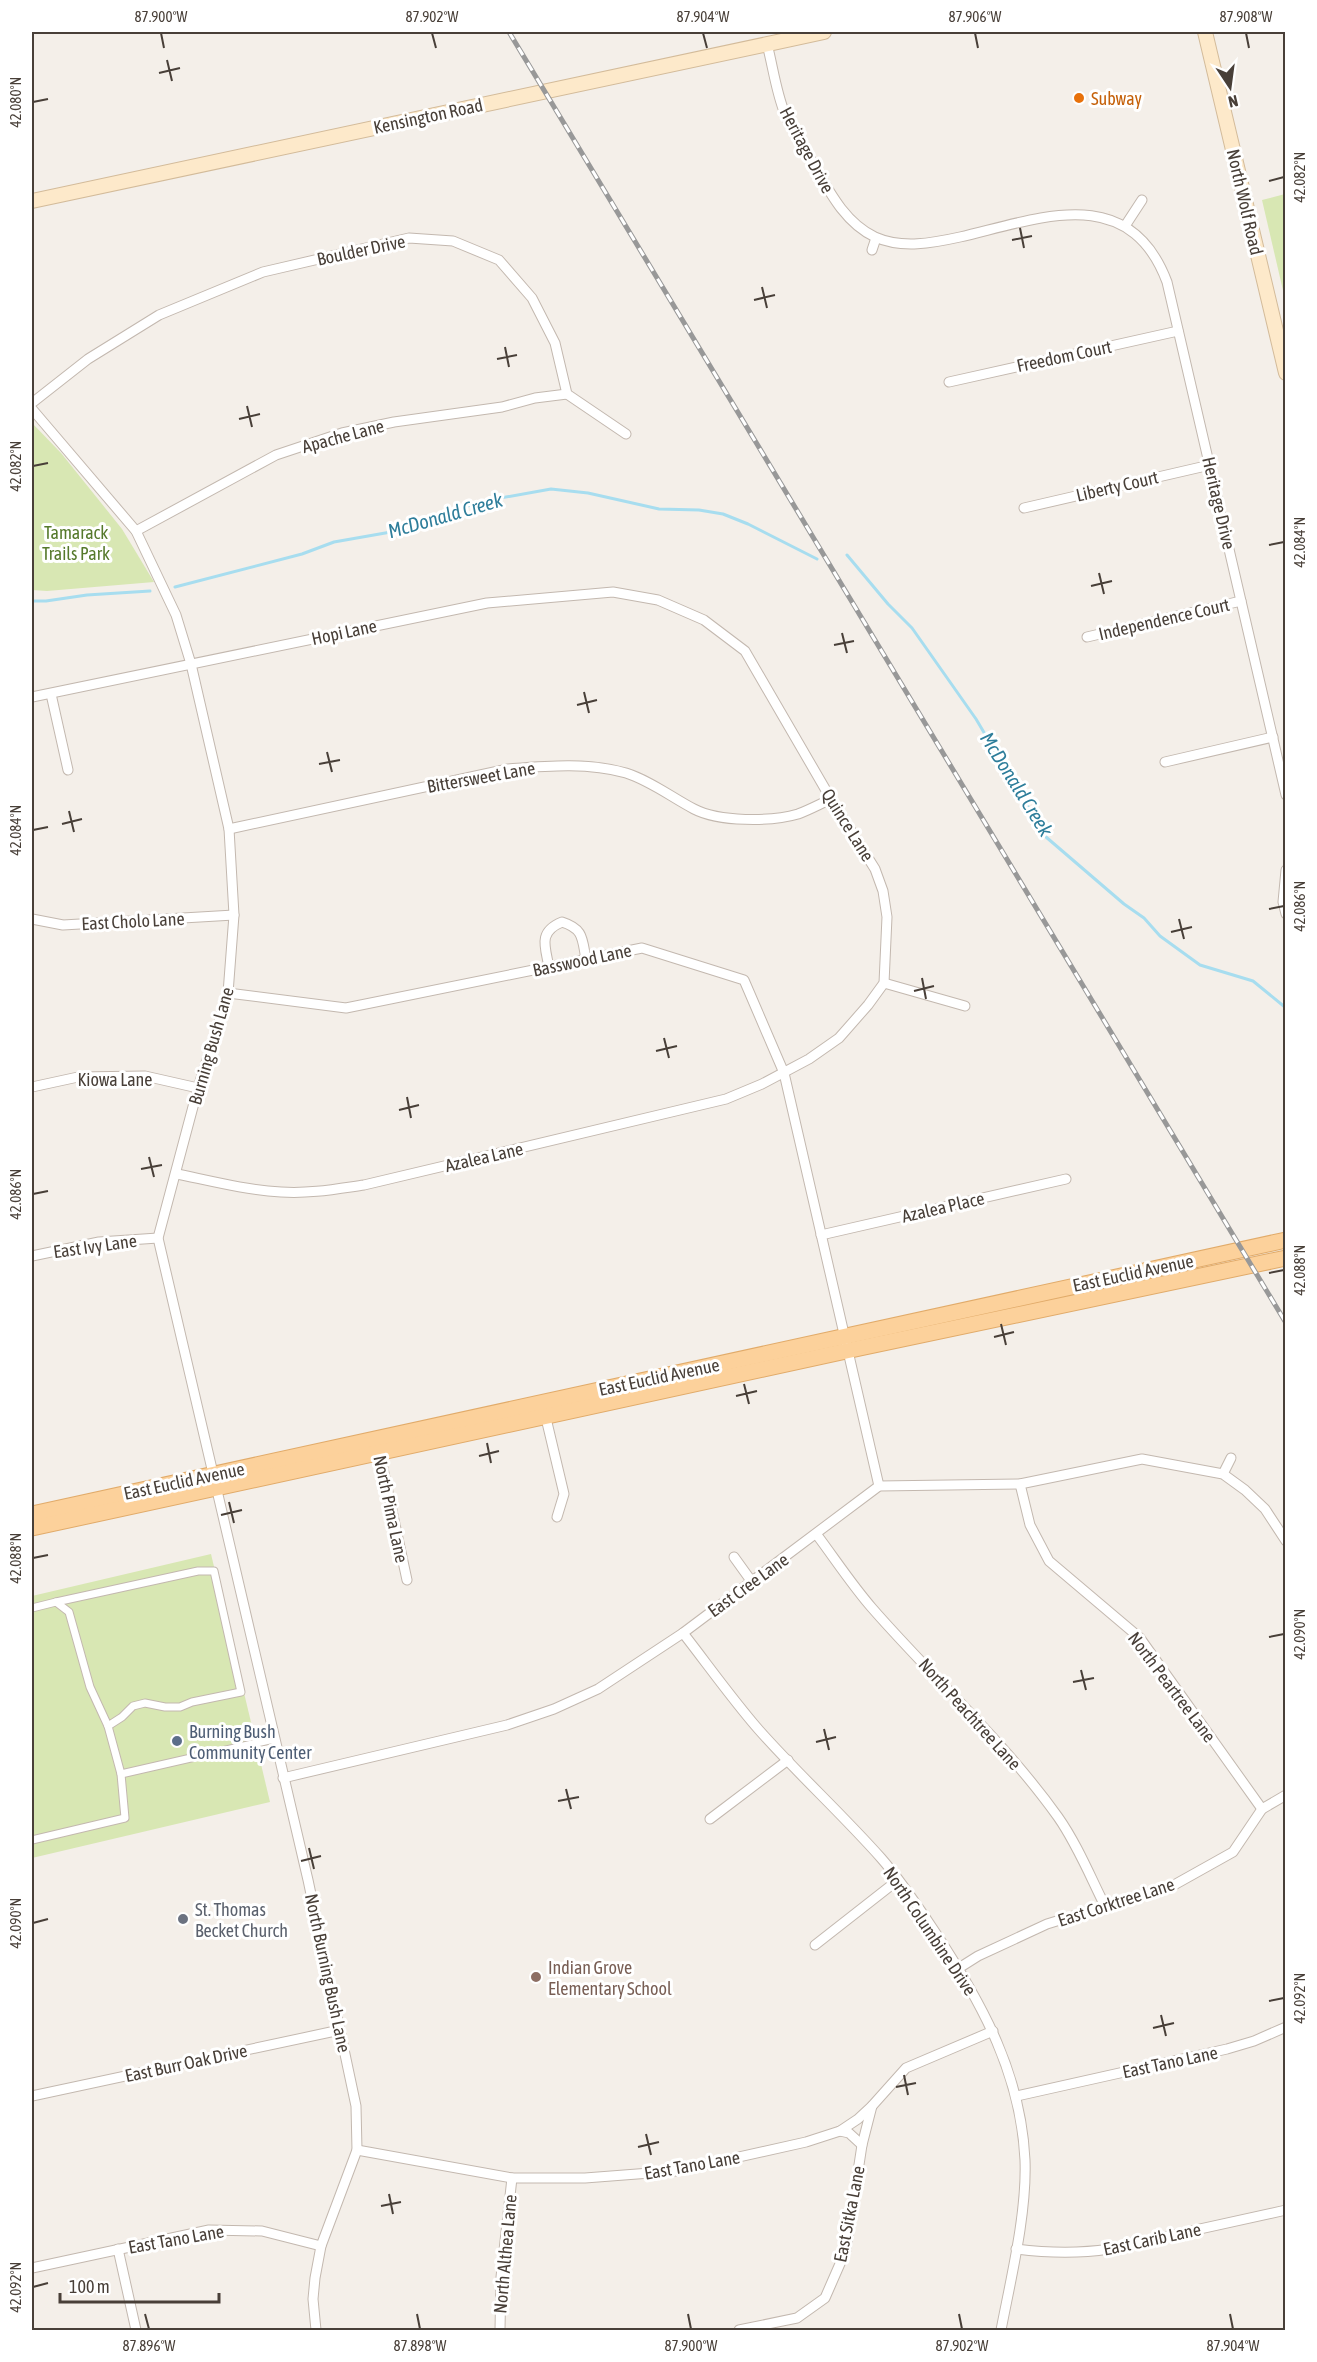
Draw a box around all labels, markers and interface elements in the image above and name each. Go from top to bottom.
text: 87.900°W [135,8,188,25]
text: 87.902°W [406,8,459,25]
text: 87.904°W [677,8,730,25]
text: 87.906°W [949,8,1002,25]
text: 87.908°W [1220,8,1273,25]
north arrow [1200,57,1260,117]
text: 42.080°N [7,77,24,127]
place label: Subway [1091,88,1142,109]
marker: Subway [1072,91,1086,105]
text: N [1227,92,1240,111]
street label: Kensington Road [371,94,485,138]
street label: Heritage Drive [776,103,838,197]
street label: North Wolf Road [1223,147,1267,257]
text: 42.082°N [1291,152,1308,202]
street label: Boulder Drive [315,230,407,270]
street label: Freedom Court [1015,336,1113,376]
street label: Apache Lane [300,415,386,457]
text: 42.082°N [7,441,24,491]
street label: Heritage Drive [1198,455,1240,551]
street label: Liberty Court [1074,466,1160,506]
water label: McDonald Creek [385,488,505,542]
text: 42.084°N [1291,517,1308,567]
park label: Tamarack Trails Park [42,522,110,564]
street label: Independence Court [1096,594,1232,644]
street label: Hopi Lane [309,615,379,649]
water label: McDonald Creek [976,728,1058,841]
street label: Bittersweet Lane [425,757,537,797]
street label: Quince Lane [817,785,879,865]
text: 42.084°N [7,805,24,855]
text: 42.086°N [1291,881,1308,931]
street label: East Cholo Lane [81,908,185,934]
street label: Basswood Lane [531,939,633,981]
street label: Burning Bush Lane [184,985,238,1107]
street label: Kiowa Lane [78,1069,152,1090]
street label: Azalea Lane [443,1138,525,1176]
text: 42.086°N [7,1169,24,1219]
street label: Azalea Place [900,1187,986,1227]
street label: East Ivy Lane [52,1230,138,1262]
text: 42.088°N [1291,1245,1308,1295]
street label: East Euclid Avenue [1071,1250,1195,1296]
street label: East Euclid Avenue [597,1354,721,1400]
street label: North Pima Lane [369,1453,413,1565]
street label: East Euclid Avenue [122,1458,246,1504]
text: 42.088°N [7,1533,24,1583]
street label: East Cree Lane [704,1549,792,1621]
text: 42.090°N [1291,1609,1308,1659]
street label: North Peartree Lane [1124,1628,1220,1746]
street label: North Peachtree Lane [914,1654,1026,1774]
place label: Burning Bush Community Center [189,1721,312,1763]
marker: Burning Bush Community Center [170,1734,184,1748]
street label: North Columbine Drive [879,1863,981,1999]
street label: East Corktree Lane [1055,1873,1177,1931]
street label: North Burning Bush Lane [301,1892,355,2054]
text: 42.090°N [7,1898,24,1948]
place label: St. Thomas Becket Church [195,1899,288,1941]
marker: St. Thomas Becket Church [176,1912,190,1926]
place label: Indian Grove Elementary School [548,1957,672,1999]
marker: Indian Grove Elementary School [529,1970,543,1984]
text: 42.092°N [1291,1973,1308,2023]
street label: East Burr Oak Drive [123,2040,249,2086]
street label: East Tano Lane [1120,2042,1220,2082]
street label: East Tano Lane [642,2146,742,2184]
street label: East Sitka Lane [829,2164,869,2264]
street label: North Althea Lane [489,2194,521,2314]
street label: East Carib Lane [1101,2218,1203,2260]
street label: East Tano Lane [126,2220,226,2258]
text: 42.092°N [7,2262,24,2312]
scale bar [60,2266,219,2304]
text: 100 m [69,2276,110,2297]
text: 87.896°W [123,2337,176,2354]
text: 87.898°W [394,2337,447,2354]
text: 87.900°W [665,2337,718,2354]
text: 87.902°W [936,2337,989,2354]
text: 87.904°W [1207,2337,1260,2354]

